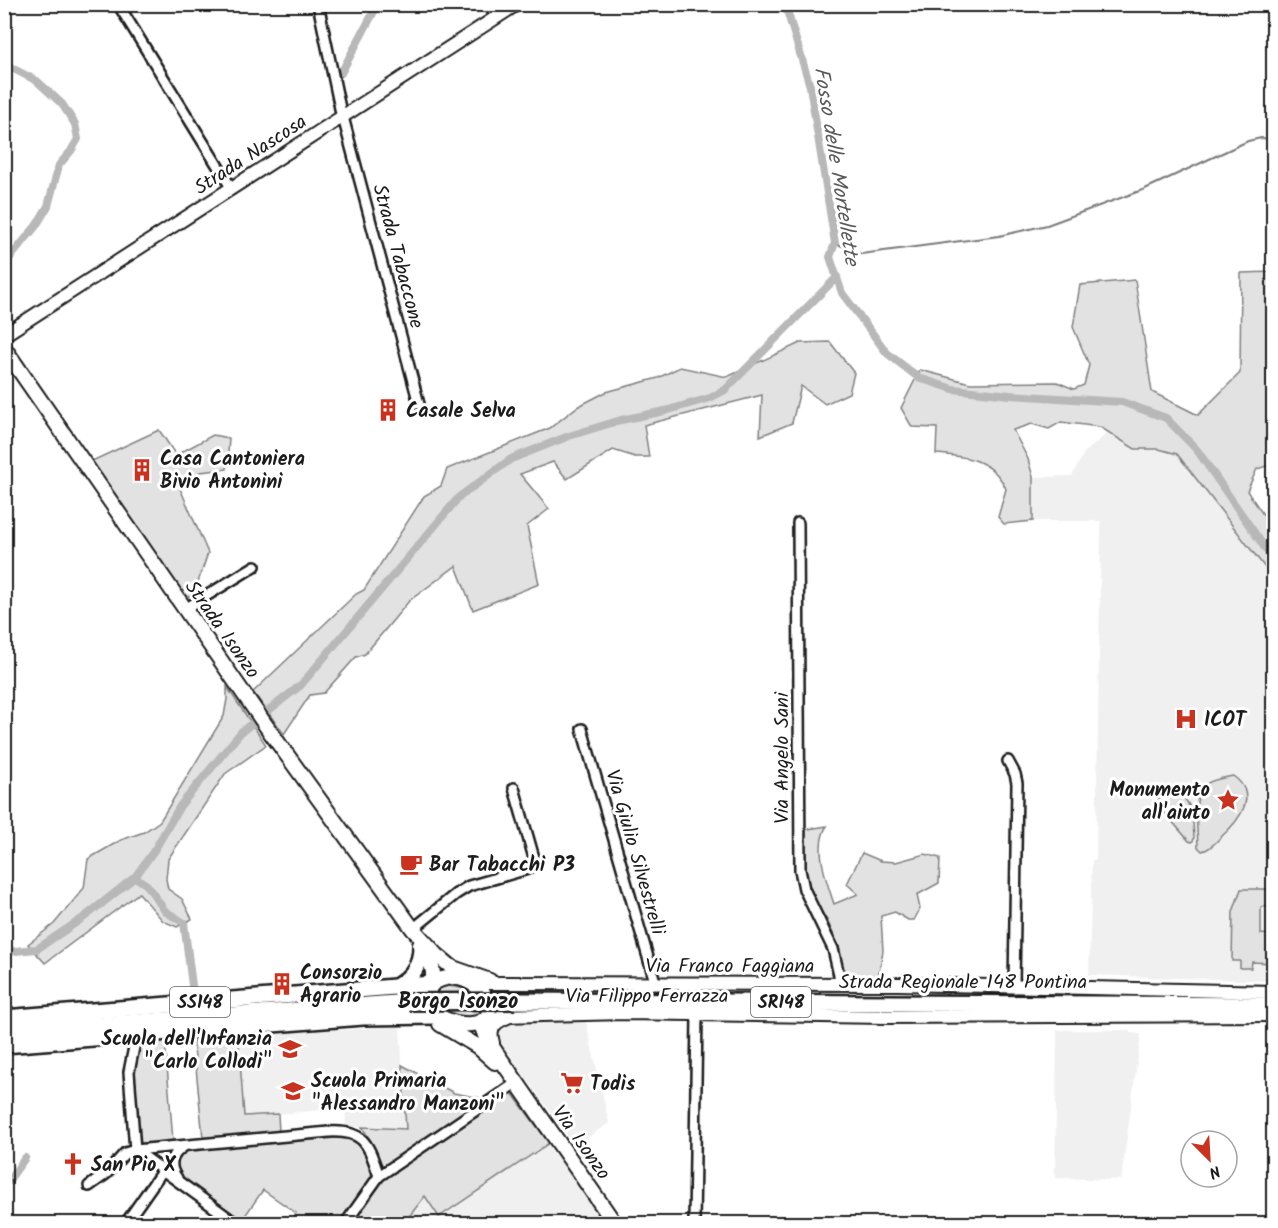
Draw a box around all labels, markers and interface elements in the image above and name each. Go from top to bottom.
water label: Fosso delle Mortellette [804,65,868,270]
street label: Strada Nascosa [188,107,314,204]
street label: Strada Tabaccone [362,181,432,332]
place label: Casale Selva [406,396,516,428]
building icon: Casale Selva [375,397,401,423]
place label: Casa Cantoniera Bivio Antonini [160,444,305,499]
building icon: Casa Cantoniera Bivio Antonini [129,457,155,483]
street label: Strada Isonzo [176,574,267,686]
street label: Via Angelo Sani [767,691,799,824]
place label: ICOT [1204,705,1248,737]
hospital icon: ICOT [1173,706,1199,732]
street label: Via Giulio Silvestrelli [595,766,673,940]
place label: Monumento all'aiuto [1110,775,1210,830]
place icon: Monumento all'aiuto [1215,787,1241,813]
place label: Bar Tabacchi P3 [429,850,575,882]
cafe icon: Bar Tabacchi P3 [398,851,424,877]
street label: Via Franco Faggiana [646,951,814,983]
place label: Consorzio Agrario [300,958,382,1013]
street label: Strada Regionale 148 Pontina [839,967,1087,999]
building icon: Consorzio Agrario [269,971,295,997]
street label: Via Filippo Ferrazza [566,981,728,1013]
district label: Borgo Isonzo [398,985,518,1020]
road number: SS148 [170,987,230,1017]
road number: SR148 [751,987,811,1017]
place label: Scuola dell'Infanzia "Carlo Collodi" [101,1024,272,1079]
school or university icon: Scuola dell'Infanzia "Carlo Collodi" [277,1036,303,1062]
place label: Scuola Primaria "Alessandro Manzoni" [311,1066,504,1121]
place label: Todis [590,1069,636,1101]
supermarket icon: Todis [559,1070,585,1096]
school or university icon: Scuola Primaria "Alessandro Manzoni" [280,1078,306,1104]
street label: Via Isonzo [543,1099,618,1187]
north arrow [1179,1129,1239,1189]
place label: San Pio X [91,1150,177,1182]
church icon: San Pio X [60,1151,86,1177]
text: N [1205,1158,1224,1185]

